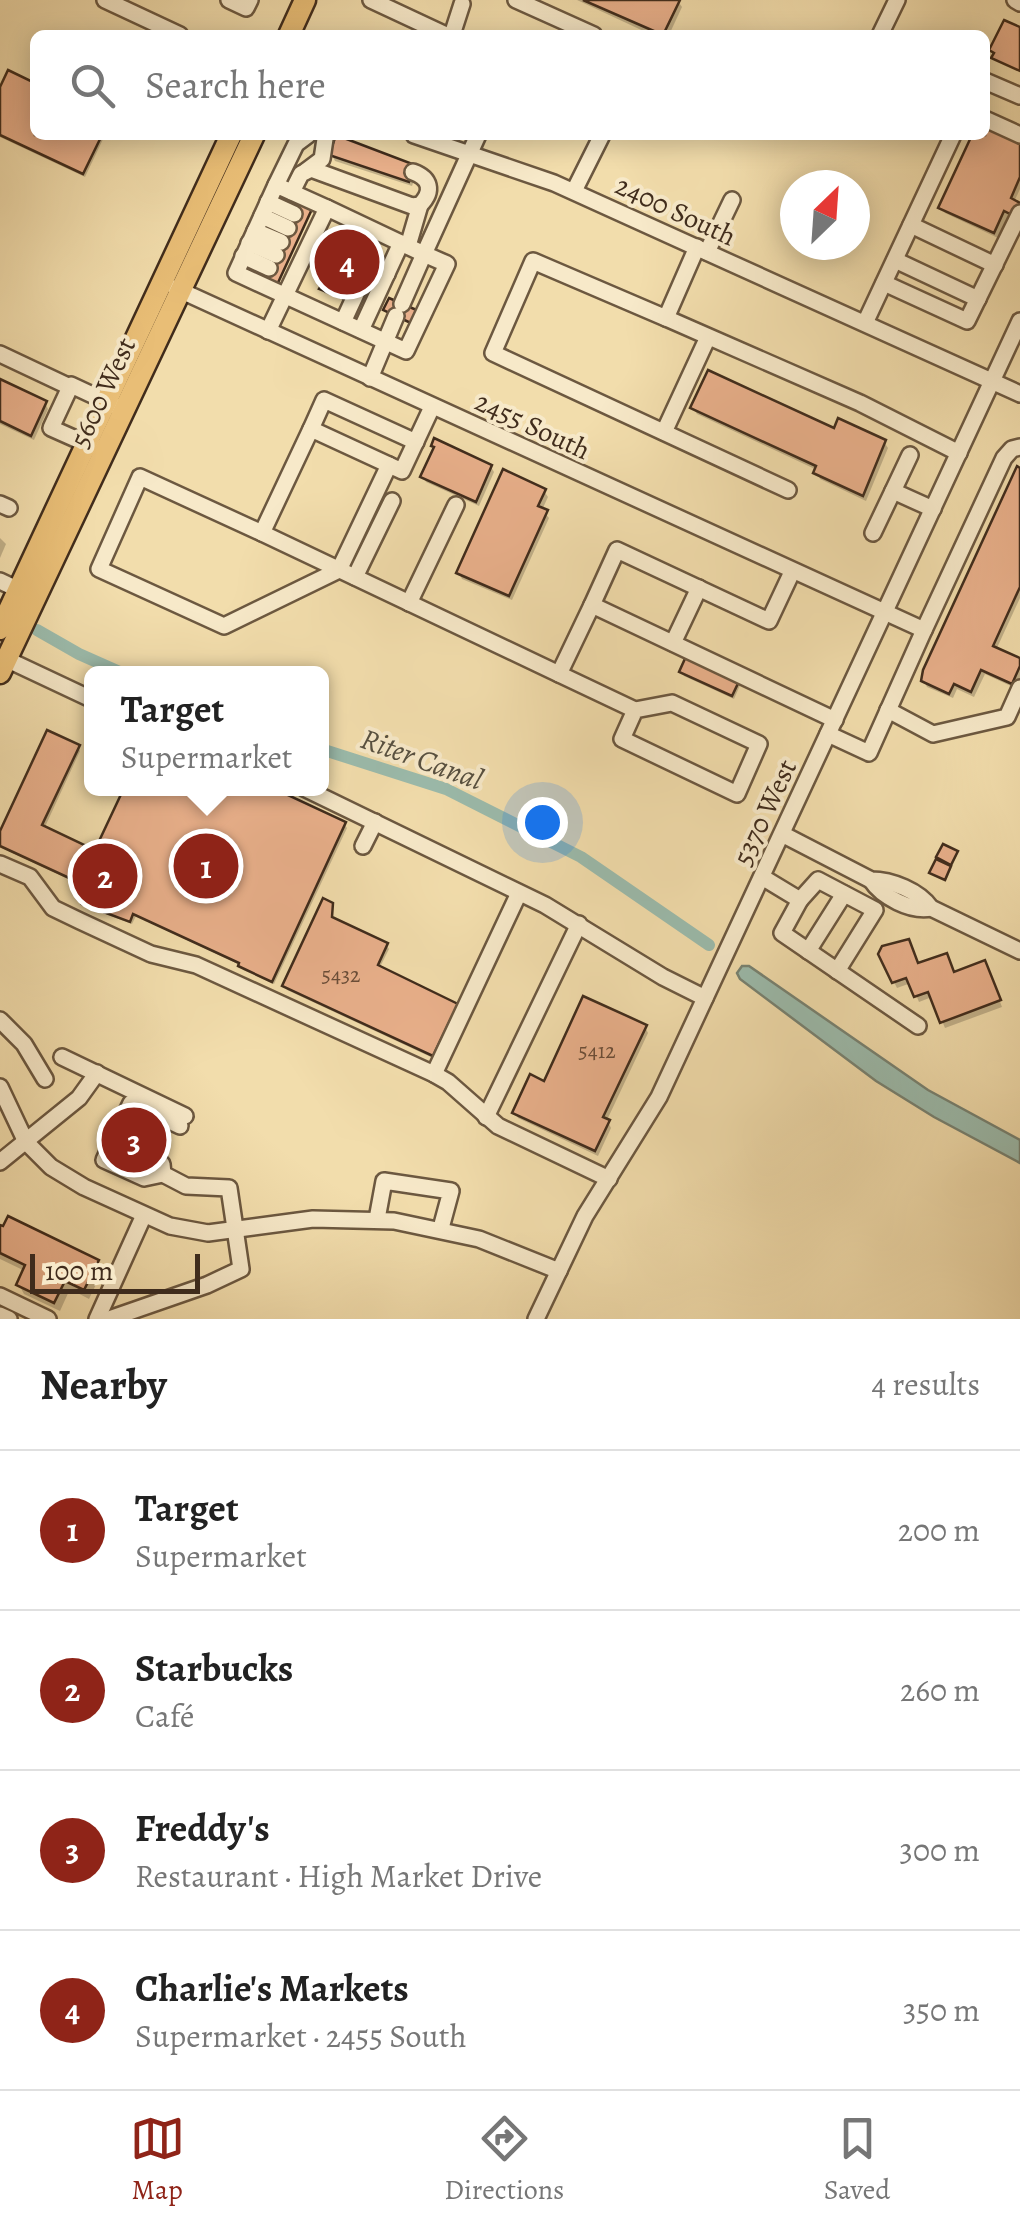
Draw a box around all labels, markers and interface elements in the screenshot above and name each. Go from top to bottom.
search box [30,30,990,140]
icon: search [65,58,120,113]
text: Search here [145,59,326,111]
street label: 2400 South [609,166,742,255]
north arrow [780,170,870,260]
pin: 4 [314,224,380,300]
street label: 5600 West [61,331,145,454]
street label: 2455 South [469,383,596,469]
popup [84,666,329,796]
text: Target [121,683,224,735]
water label: Riter Canal [355,718,489,800]
text: Supermarket [121,735,292,779]
street label: 5370 West [724,753,806,872]
your location [517,797,568,848]
pin: 1 [174,828,238,904]
pin: 2 [72,838,138,914]
house number: 5432 [321,960,361,990]
house number: 5412 [578,1036,616,1066]
pin: 3 [102,1102,166,1178]
scale bar [30,1249,200,1294]
text: 100 m [45,1252,113,1290]
text: Nearby [40,1356,167,1413]
text: 4 results [871,1362,980,1406]
text: Target [135,1482,239,1534]
text: 1 [67,1508,78,1552]
text: 200 m [898,1508,980,1552]
text: Supermarket [135,1534,307,1578]
text: Starbucks [135,1642,293,1694]
text: 2 [65,1668,80,1712]
text: 260 m [900,1668,980,1712]
text: Café [135,1694,194,1738]
text: Freddy's [135,1802,270,1854]
text: 3 [66,1828,79,1872]
text: 300 m [900,1828,980,1872]
text: Restaurant · High Market Drive [135,1854,542,1898]
text: Charlie's Markets [135,1962,409,2014]
text: 4 [65,1988,80,2032]
text: 350 m [903,1988,980,2032]
text: Supermarket · 2455 South [135,2014,467,2058]
tab: Map [130,2111,185,2209]
tab: Directions [444,2111,564,2209]
tab: Saved [824,2111,890,2209]

